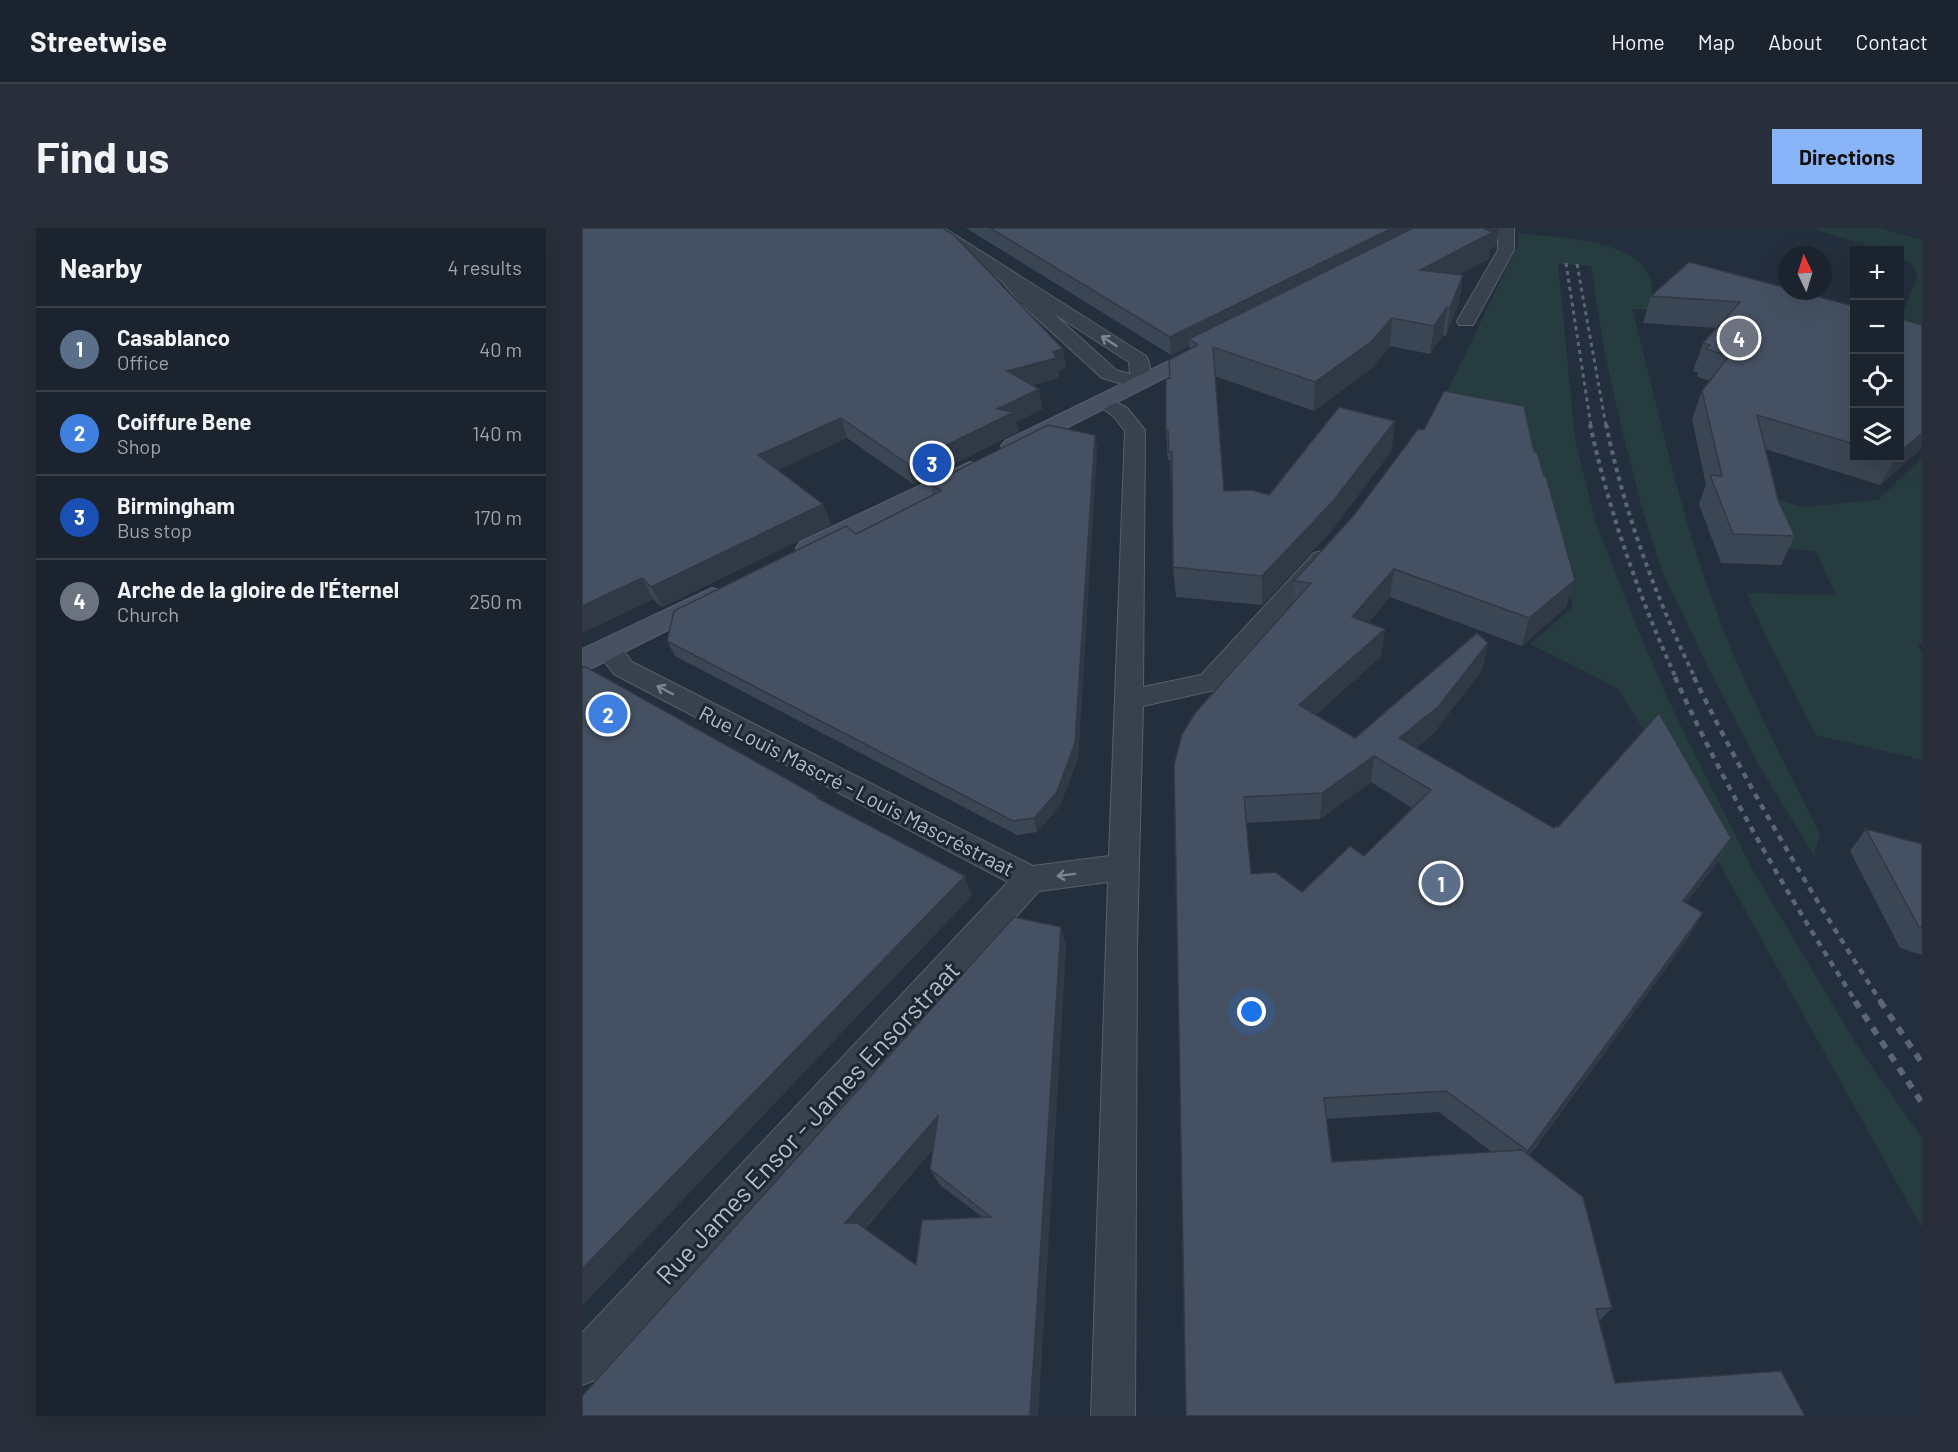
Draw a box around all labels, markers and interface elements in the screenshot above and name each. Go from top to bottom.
text: Streetwise [30,24,167,58]
text: Home [1611,29,1665,54]
text: Map [1698,29,1735,54]
text: About [1768,29,1823,54]
text: Contact [1856,29,1928,54]
button: Directions [1772,129,1922,184]
text: Find us [36,131,169,181]
north arrow [1778,246,1832,300]
map controls [1850,246,1904,462]
button: + [1850,246,1904,300]
text: Nearby [60,252,142,283]
text: 4 results [447,255,522,279]
button: − [1850,300,1904,354]
pin: 4 [1720,316,1758,360]
text: Casablanco [117,324,230,350]
one-way arrow [1100,334,1117,347]
text: 1 [76,337,83,361]
text: 40 m [479,337,522,361]
text: Office [117,350,169,374]
button: locate [1850,354,1904,408]
text: Coiffure Bene [117,408,251,434]
button: layers [1850,408,1904,462]
text: 2 [74,421,85,445]
text: 140 m [472,421,522,445]
text: Shop [117,434,161,458]
pin: 3 [912,440,952,486]
text: Birmingham [117,492,235,518]
text: 3 [74,505,85,529]
text: 170 m [474,505,522,529]
text: Bus stop [117,518,192,542]
text: Arche de la gloire de l'Éternel [117,576,399,602]
text: 4 [73,589,86,613]
text: 250 m [469,589,522,613]
text: Church [117,602,179,626]
one-way arrow [657,684,675,695]
pin: 2 [588,692,628,736]
street label: Rue Louis Mascré - Louis Mascréstraat [695,699,1019,881]
pin: 1 [1422,860,1460,906]
one-way arrow [1057,869,1076,880]
street label: Rue James Ensor - James Ensorstraat [649,954,965,1290]
your location [1237,997,1266,1026]

